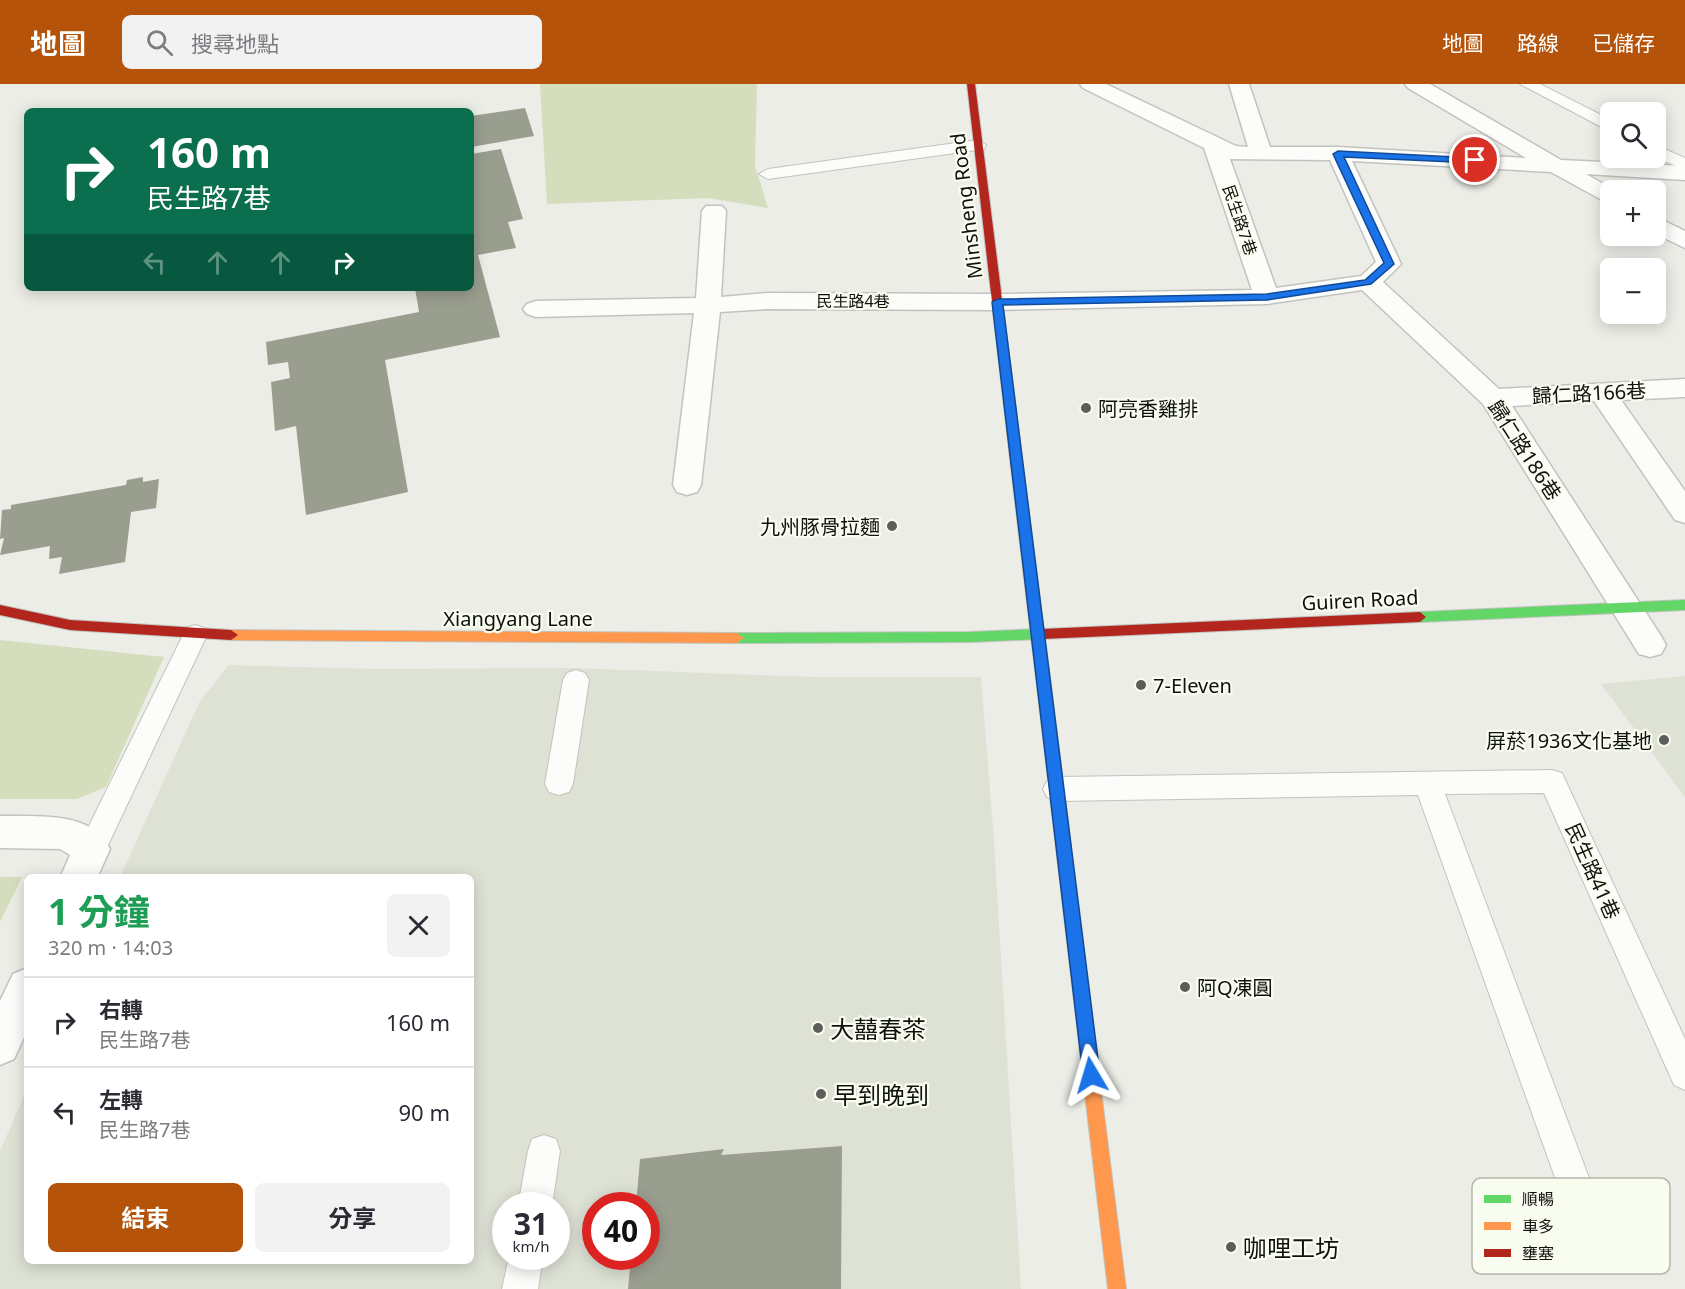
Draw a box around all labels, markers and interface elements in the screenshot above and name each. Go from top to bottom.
search box [122,15,542,69]
text: 地圖 [30,24,86,62]
icon: search [143,26,176,59]
text: 搜尋地點 [191,28,279,58]
text: 地圖 [1442,29,1484,57]
text: 路線 [1517,29,1559,57]
text: 已儲存 [1592,29,1655,57]
map controls [1600,102,1666,324]
button: search [1600,102,1666,168]
text: 160 m [147,123,271,180]
street label: Minsheng Road [944,131,988,281]
icon: right [48,132,126,210]
pin [1449,134,1500,185]
icon: arrive [1458,143,1491,176]
text: 民生路7巷 [147,179,270,216]
button: + [1600,180,1666,246]
street label: 民生路7巷 [1218,182,1262,258]
icon: left [138,246,171,279]
icon: ahead [201,246,234,279]
icon: ahead [264,246,297,279]
icon: right [327,246,360,279]
button: − [1600,258,1666,324]
street label: 民生路4巷 [816,290,890,312]
street label: 歸仁路166巷 [1531,377,1647,409]
place label: 阿亮香雞排 [1098,395,1198,422]
street label: 歸仁路186巷 [1483,395,1567,505]
marker: 阿亮香雞排 [1079,401,1093,415]
place label: 九州豚骨拉麵 [760,513,880,540]
marker: 九州豚骨拉麵 [885,519,899,533]
street label: Guiren Road [1301,583,1419,617]
street label: Xiangyang Lane [443,605,593,632]
place label: 7-Eleven [1153,672,1232,699]
marker: 7-Eleven [1134,678,1148,692]
place label: 屏菸1936文化基地 [1486,727,1652,754]
marker: 屏菸1936文化基地 [1657,733,1671,747]
street label: 民生路41巷 [1560,819,1626,923]
text: 1 分鐘 [48,887,150,936]
button: close [387,894,450,957]
text: 320 m · 14:03 [48,934,173,961]
place label: 阿Q凍圓 [1197,974,1273,1001]
marker: 阿Q凍圓 [1178,980,1192,994]
text: 右轉 [99,994,143,1024]
icon: right [48,1006,81,1039]
text: 160 m [386,1007,450,1037]
place label: 大囍春茶 [830,1012,926,1045]
marker: 大囍春茶 [811,1021,825,1035]
text: 民生路7巷 [99,1026,190,1053]
position arrow [1059,1043,1123,1107]
place label: 早到晚到 [833,1078,929,1111]
text: 左轉 [99,1084,143,1114]
marker: 早到晚到 [814,1087,828,1101]
icon: left [48,1096,81,1129]
text: 90 m [399,1097,450,1127]
text: 民生路7巷 [99,1116,190,1143]
legend [1472,1178,1670,1274]
button: 結束 [48,1183,243,1252]
button: 分享 [255,1183,450,1252]
text: 順暢 [1522,1188,1554,1210]
speed limit sign: 40 [582,1192,660,1270]
text: 31 [514,1203,548,1244]
text: 車多 [1522,1215,1554,1237]
place label: 咖哩工坊 [1243,1231,1339,1264]
text: km/h [513,1236,549,1256]
marker: 咖哩工坊 [1224,1240,1238,1254]
text: 壅塞 [1522,1242,1554,1264]

